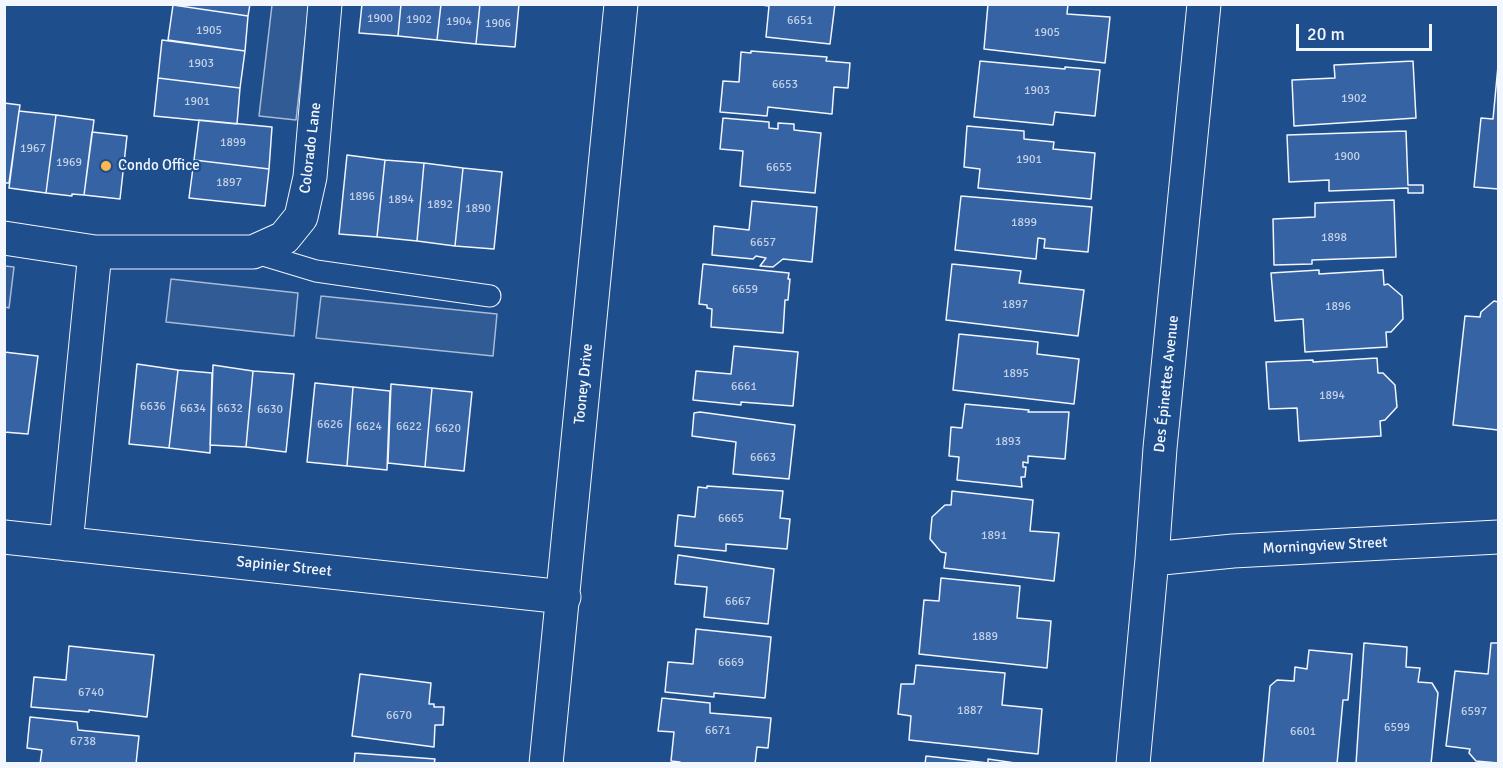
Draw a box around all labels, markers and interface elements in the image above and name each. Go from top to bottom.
house number: 1900 [367,12,393,26]
scale bar [1299,12,1436,50]
house number: 1902 [406,13,432,27]
house number: 6651 [787,14,813,28]
house number: 1904 [446,15,472,29]
house number: 1906 [485,17,511,31]
text: 20 m [1307,23,1345,45]
house number: 1905 [196,24,222,38]
house number: 1905 [1034,26,1060,40]
house number: 1903 [188,57,214,71]
house number: 6653 [772,78,798,92]
house number: 1903 [1024,84,1050,98]
house number: 1902 [1341,92,1367,106]
house number: 1901 [184,95,210,109]
street label: Colorado Lane [296,101,326,195]
house number: 1899 [220,136,246,150]
house number: 1967 [20,142,46,156]
house number: 1900 [1334,150,1360,164]
house number: 1901 [1016,153,1042,167]
house number: 1969 [56,156,82,170]
place label: Condo Office [118,157,200,175]
marker: Condo Office [99,159,113,173]
house number: 6655 [766,161,792,175]
house number: 1897 [216,176,242,190]
house number: 1896 [349,190,375,204]
house number: 1894 [388,193,414,207]
house number: 1892 [427,198,453,212]
house number: 1890 [465,202,491,216]
house number: 1899 [1011,216,1037,230]
house number: 1898 [1321,231,1347,245]
house number: 6657 [750,236,776,250]
house number: 6659 [732,283,758,297]
house number: 1897 [1002,298,1028,312]
house number: 1896 [1325,300,1351,314]
street label: Des Épinettes Avenue [1151,314,1183,454]
street label: Tooney Drive [571,343,597,425]
house number: 1895 [1003,367,1029,381]
house number: 6661 [731,380,757,394]
house number: 1894 [1319,389,1345,403]
house number: 6636 [140,400,166,414]
house number: 6634 [180,402,206,416]
house number: 6632 [217,402,243,416]
house number: 6630 [257,403,283,417]
house number: 6626 [317,418,343,432]
house number: 6624 [356,420,382,434]
house number: 6622 [396,420,422,434]
house number: 6620 [435,422,461,436]
house number: 1893 [995,435,1021,449]
house number: 6663 [750,451,776,465]
house number: 6665 [718,512,744,526]
house number: 1891 [981,529,1007,543]
street label: Morningview Street [1262,534,1388,558]
street label: Sapinier Street [236,553,332,581]
house number: 6667 [725,595,751,609]
house number: 1889 [972,630,998,644]
house number: 6669 [718,656,744,670]
house number: 6740 [78,686,104,700]
house number: 1887 [957,704,983,718]
house number: 6597 [1461,705,1487,719]
house number: 6670 [386,709,412,723]
house number: 6599 [1384,721,1410,735]
house number: 6671 [705,724,731,738]
house number: 6601 [1290,725,1316,739]
house number: 6738 [70,735,96,749]

